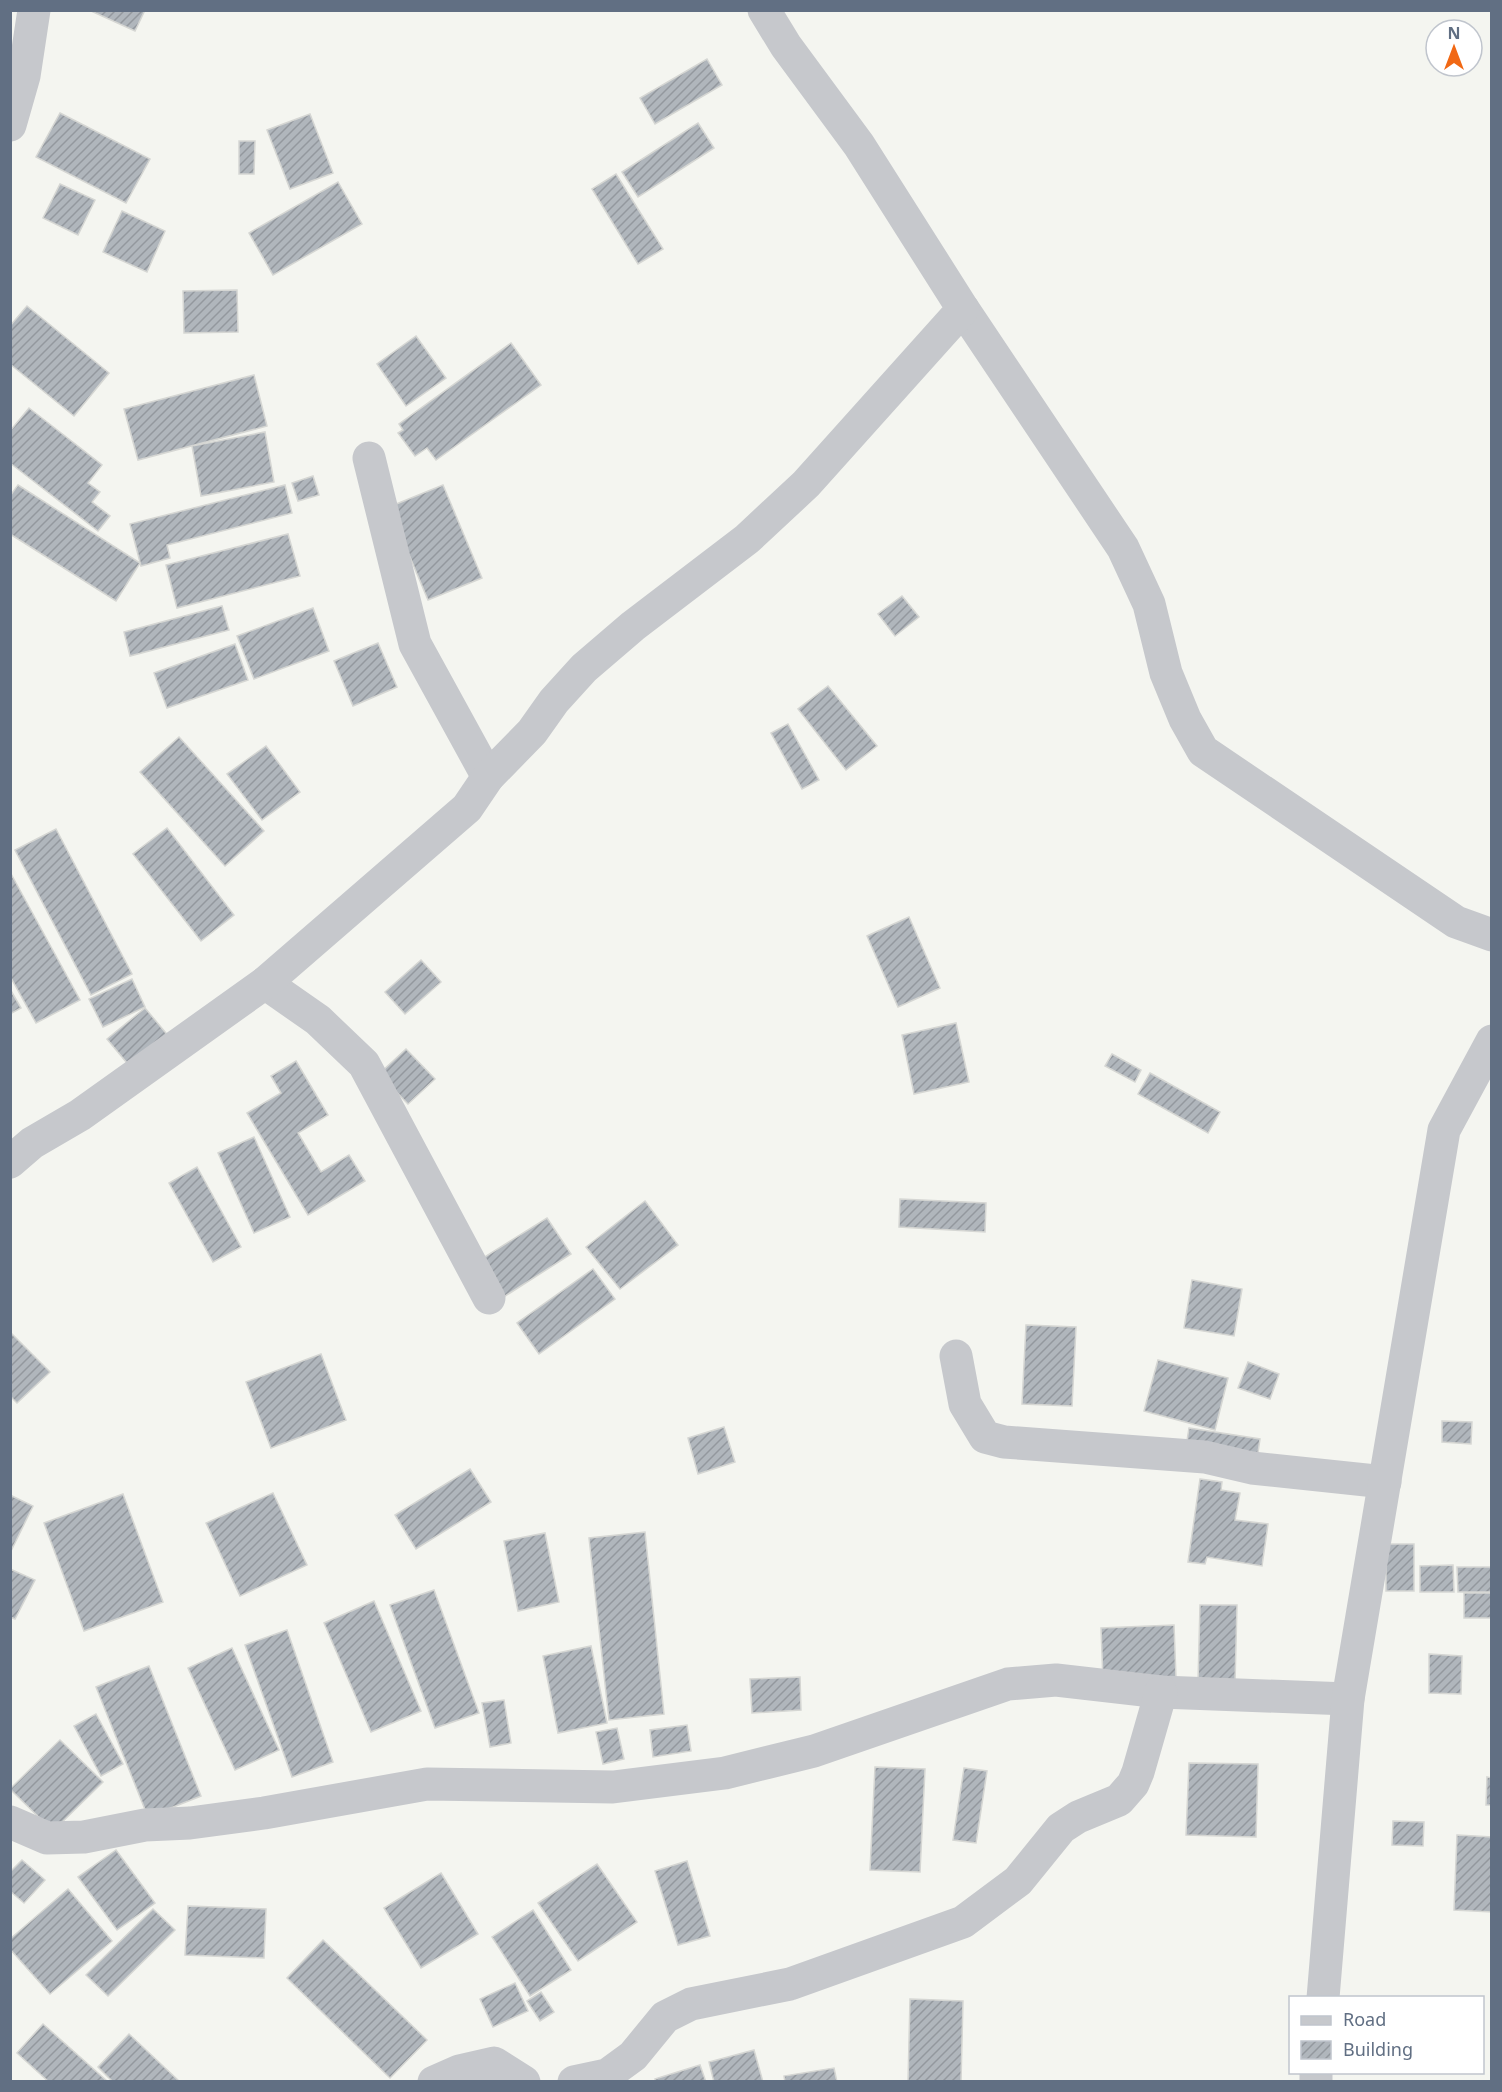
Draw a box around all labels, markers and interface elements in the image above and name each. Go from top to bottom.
north arrow [1424,18,1484,78]
text: N [1447,22,1461,44]
legend [1289,1996,1484,2074]
text: Road [1343,2007,1386,2031]
text: Building [1343,2037,1413,2061]

